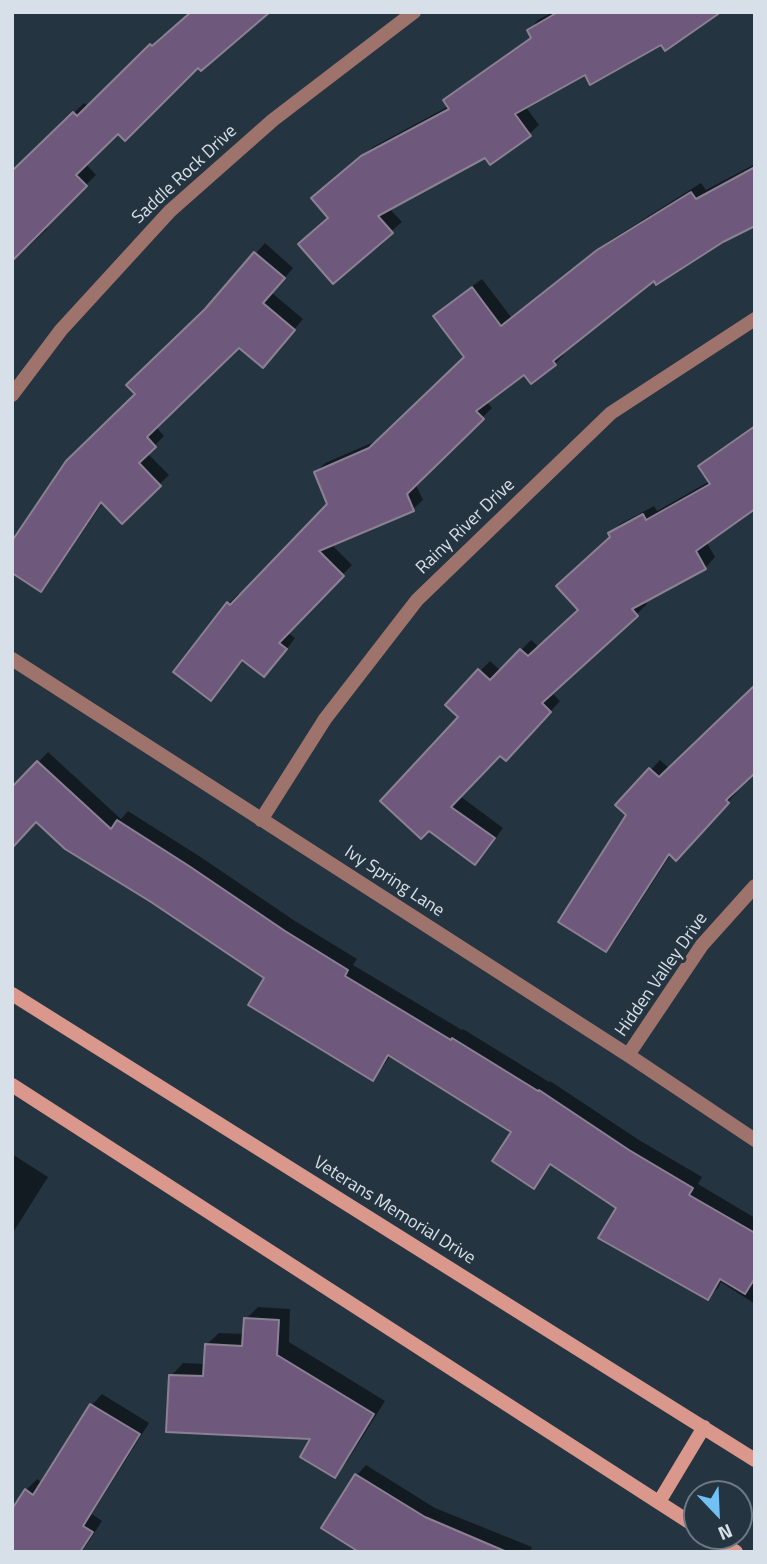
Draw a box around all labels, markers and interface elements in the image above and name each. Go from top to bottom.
street label: Saddle Rock Drive [128,121,242,229]
street label: Rainy River Drive [412,475,520,579]
street label: Ivy Spring Lane [340,842,448,922]
street label: Hidden Valley Drive [611,909,713,1041]
street label: Veterans Memorial Drive [309,1152,479,1270]
north arrow [683,1480,753,1550]
text: N [714,1517,737,1549]

